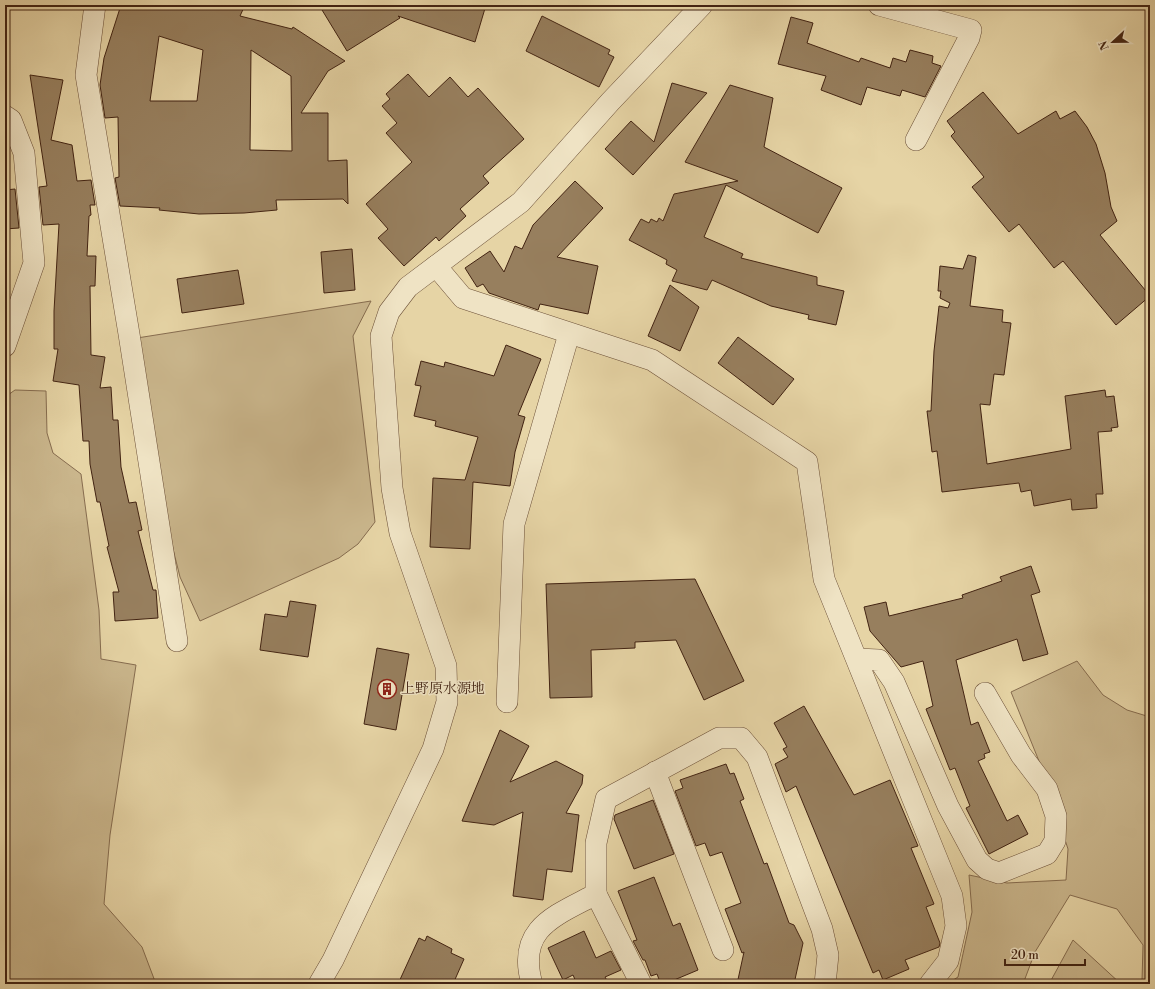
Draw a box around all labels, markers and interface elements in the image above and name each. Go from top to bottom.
north arrow [1093,22,1133,62]
text: N [1096,38,1113,52]
building icon: 上野原水源地 [376,678,398,700]
place label: 上野原水源地 [401,680,485,698]
scale bar [1005,941,1085,967]
text: 20 m [1011,948,1039,963]

